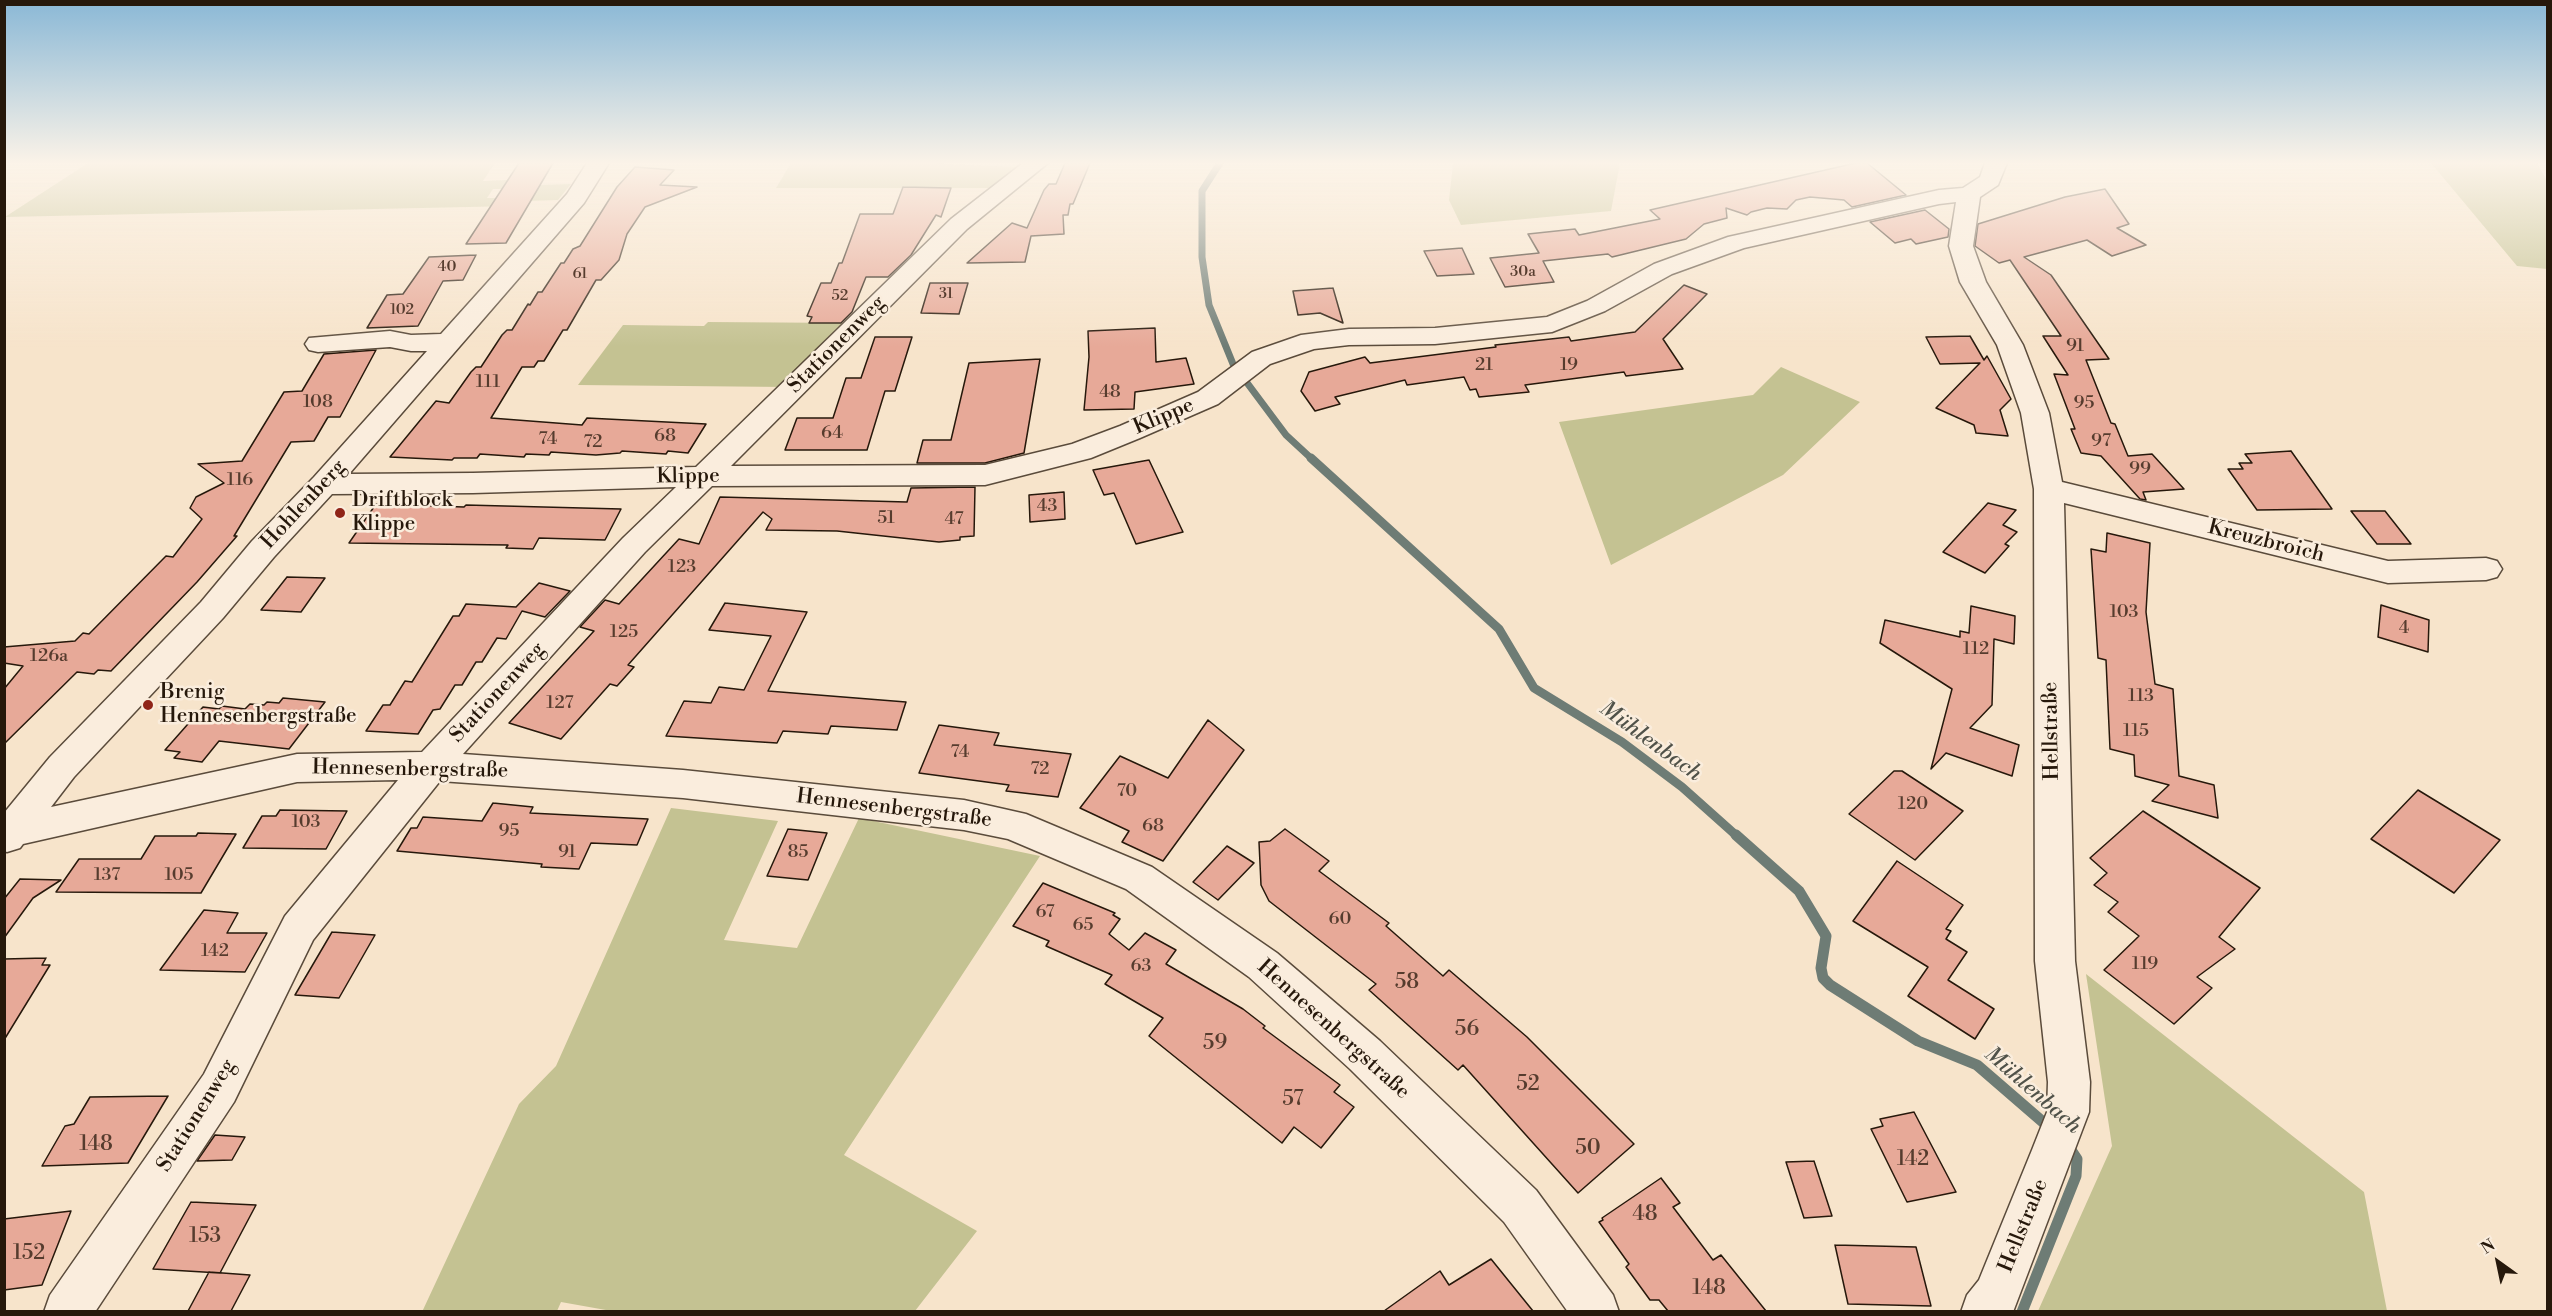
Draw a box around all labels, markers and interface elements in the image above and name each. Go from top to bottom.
house number: 40 [438,258,456,276]
house number: 30a [1510,263,1536,281]
house number: 61 [572,265,588,283]
house number: 31 [939,285,953,303]
house number: 52 [832,287,848,305]
street label: Stationenweg [783,291,891,399]
house number: 102 [390,301,414,319]
house number: 91 [2066,336,2084,358]
house number: 21 [1475,355,1493,377]
house number: 19 [1560,355,1578,377]
house number: 111 [476,372,500,394]
house number: 48 [1099,382,1121,404]
house number: 108 [303,392,333,414]
street label: Klippe [1130,393,1198,441]
house number: 95 [2074,393,2094,415]
house number: 64 [821,423,843,445]
house number: 68 [654,426,676,448]
house number: 74 [539,429,557,451]
house number: 97 [2091,431,2111,453]
house number: 72 [583,432,603,454]
street label: Hohlenberg [256,455,352,555]
house number: 99 [2129,459,2151,481]
street label: Klippe [656,464,720,490]
house number: 116 [227,470,253,492]
place label: Driftblock Klippe [352,488,452,538]
house number: 43 [1037,496,1057,518]
marker: Driftblock Klippe [333,506,347,520]
house number: 51 [877,508,895,530]
house number: 47 [944,509,964,531]
street label: Kreuzbroich [2205,515,2327,569]
house number: 123 [668,557,696,579]
house number: 103 [2109,602,2139,624]
house number: 4 [2399,618,2409,640]
house number: 125 [610,622,638,644]
street label: Stationenweg [445,638,551,748]
house number: 112 [1963,639,1989,661]
house number: 126a [30,646,68,668]
place label: Brenig Hennesenbergstraße [160,680,357,730]
street label: Hellstraße [2039,681,2065,781]
house number: 113 [2128,686,2154,708]
house number: 127 [546,693,574,715]
water label: Mühlenbach [1594,696,1706,788]
marker: Brenig Hennesenbergstraße [141,698,155,712]
house number: 115 [2123,721,2149,743]
house number: 74 [951,742,969,764]
street label: Hennesenbergstraße [312,756,508,784]
house number: 72 [1030,759,1050,781]
house number: 70 [1117,781,1137,803]
street label: Hennesenbergstraße [795,785,993,833]
house number: 120 [1898,794,1928,816]
house number: 103 [291,812,321,834]
house number: 68 [1142,816,1164,838]
house number: 95 [499,821,519,843]
house number: 91 [558,842,576,864]
house number: 85 [788,842,808,864]
house number: 137 [94,865,120,887]
house number: 105 [164,865,194,887]
house number: 67 [1035,902,1055,924]
house number: 60 [1329,909,1351,931]
house number: 65 [1073,915,1093,937]
house number: 142 [201,941,229,963]
house number: 119 [2132,954,2158,976]
street label: Hennesenbergstraße [1252,955,1414,1105]
house number: 63 [1131,956,1151,978]
house number: 58 [1395,970,1419,996]
house number: 56 [1455,1017,1479,1043]
house number: 59 [1203,1031,1227,1057]
water label: Mühlenbach [1978,1042,2086,1140]
street label: Stationenweg [152,1055,242,1177]
house number: 52 [1516,1072,1540,1098]
house number: 57 [1282,1087,1304,1113]
house number: 148 [79,1132,113,1158]
house number: 50 [1575,1136,1601,1162]
house number: 142 [1897,1147,1929,1173]
street label: Hellstraße [1994,1176,2054,1276]
house number: 48 [1632,1202,1658,1228]
house number: 153 [189,1224,221,1250]
north arrow [2468,1232,2528,1292]
text: N [2477,1235,2499,1259]
house number: 152 [13,1241,45,1267]
house number: 148 [1692,1276,1726,1302]

